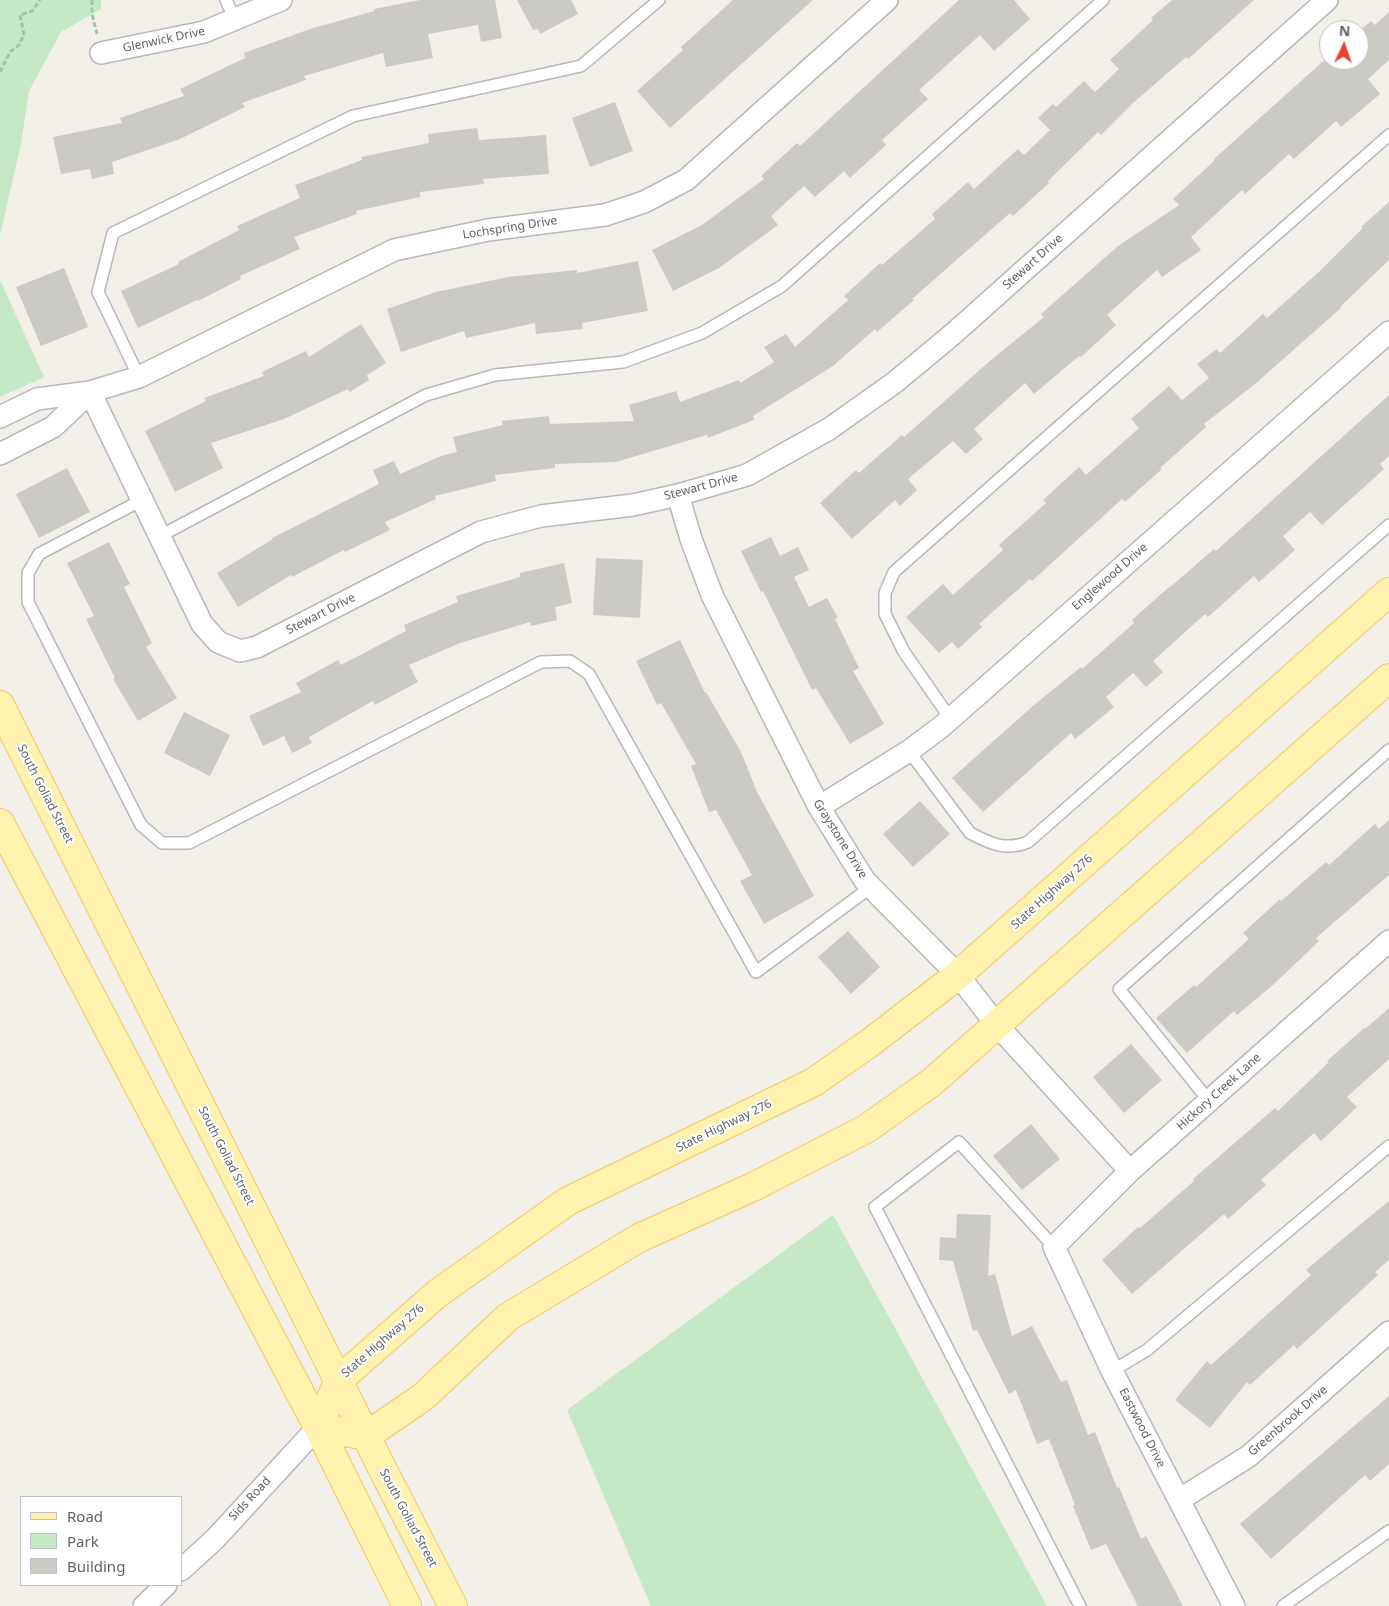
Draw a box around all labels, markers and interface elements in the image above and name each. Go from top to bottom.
north arrow [1319,20,1369,70]
text: N [1339,21,1351,40]
street label: Glenwick Drive [122,24,206,56]
street label: Lochspring Drive [462,213,558,243]
street label: Stewart Drive [1000,231,1066,293]
street label: Stewart Drive [663,470,739,504]
street label: Englewood Drive [1069,540,1151,614]
street label: Stewart Drive [284,590,358,638]
street label: South Goliad Street [14,742,76,846]
street label: Graystone Drive [810,797,870,881]
street label: State Highway 276 [1008,852,1096,932]
street label: Hickory Creek Lane [1174,1050,1264,1134]
street label: State Highway 276 [674,1097,774,1155]
street label: South Goliad Street [195,1104,257,1208]
street label: State Highway 276 [339,1301,427,1381]
street label: Greenbrook Drive [1245,1383,1331,1459]
street label: Eastwood Drive [1116,1386,1168,1470]
street label: South Goliad Street [376,1466,440,1570]
street label: Sids Road [226,1474,274,1524]
legend [20,1496,182,1586]
text: Road [67,1506,103,1526]
text: Park [67,1531,99,1551]
text: Building [67,1556,125,1576]

